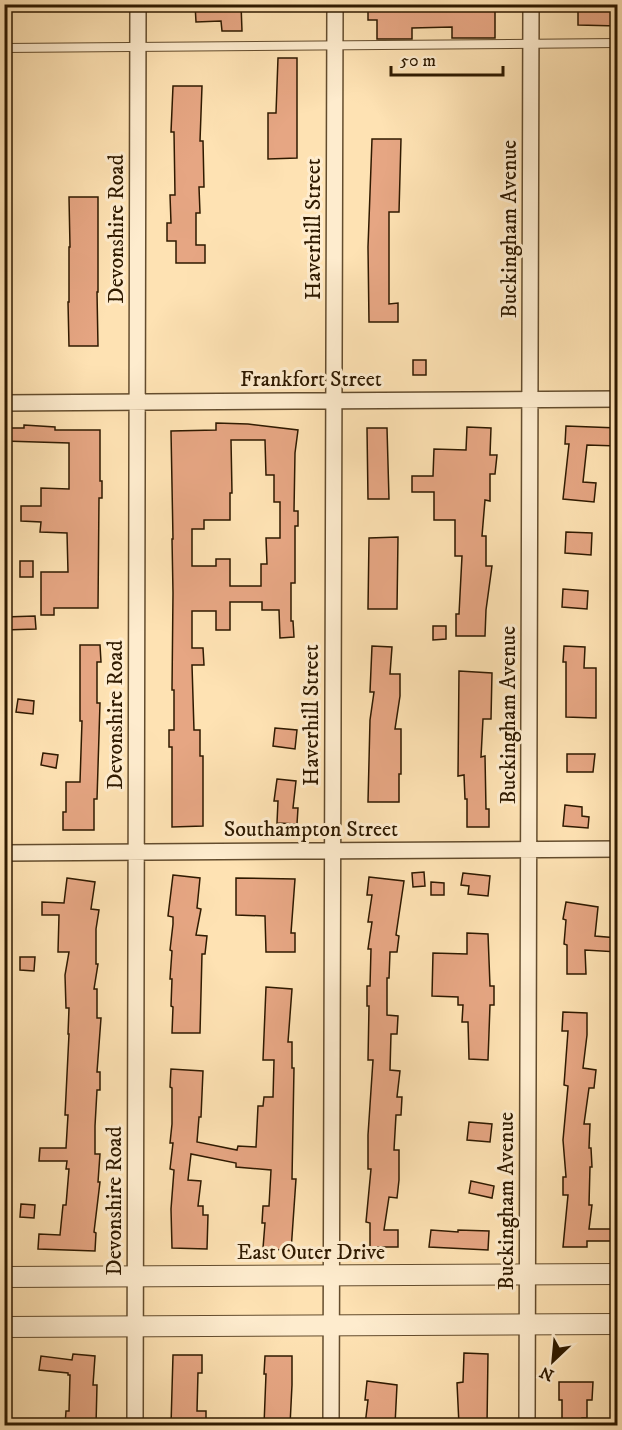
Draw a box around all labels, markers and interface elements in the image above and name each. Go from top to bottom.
scale bar [391,39,504,77]
text: 50 m [400,50,436,72]
street label: Buckingham Avenue [496,140,523,318]
street label: Devonshire Road [103,154,130,304]
street label: Haverhill Street [300,158,327,300]
street label: Frankfort Street [240,366,382,393]
street label: Buckingham Avenue [495,626,522,804]
street label: Devonshire Road [102,640,129,790]
street label: Haverhill Street [298,644,325,786]
street label: Southampton Street [224,816,398,843]
street label: Buckingham Avenue [493,1112,520,1290]
street label: Devonshire Road [101,1126,128,1276]
street label: East Outer Drive [237,1239,385,1266]
north arrow [523,1331,583,1391]
text: N [537,1362,557,1385]

